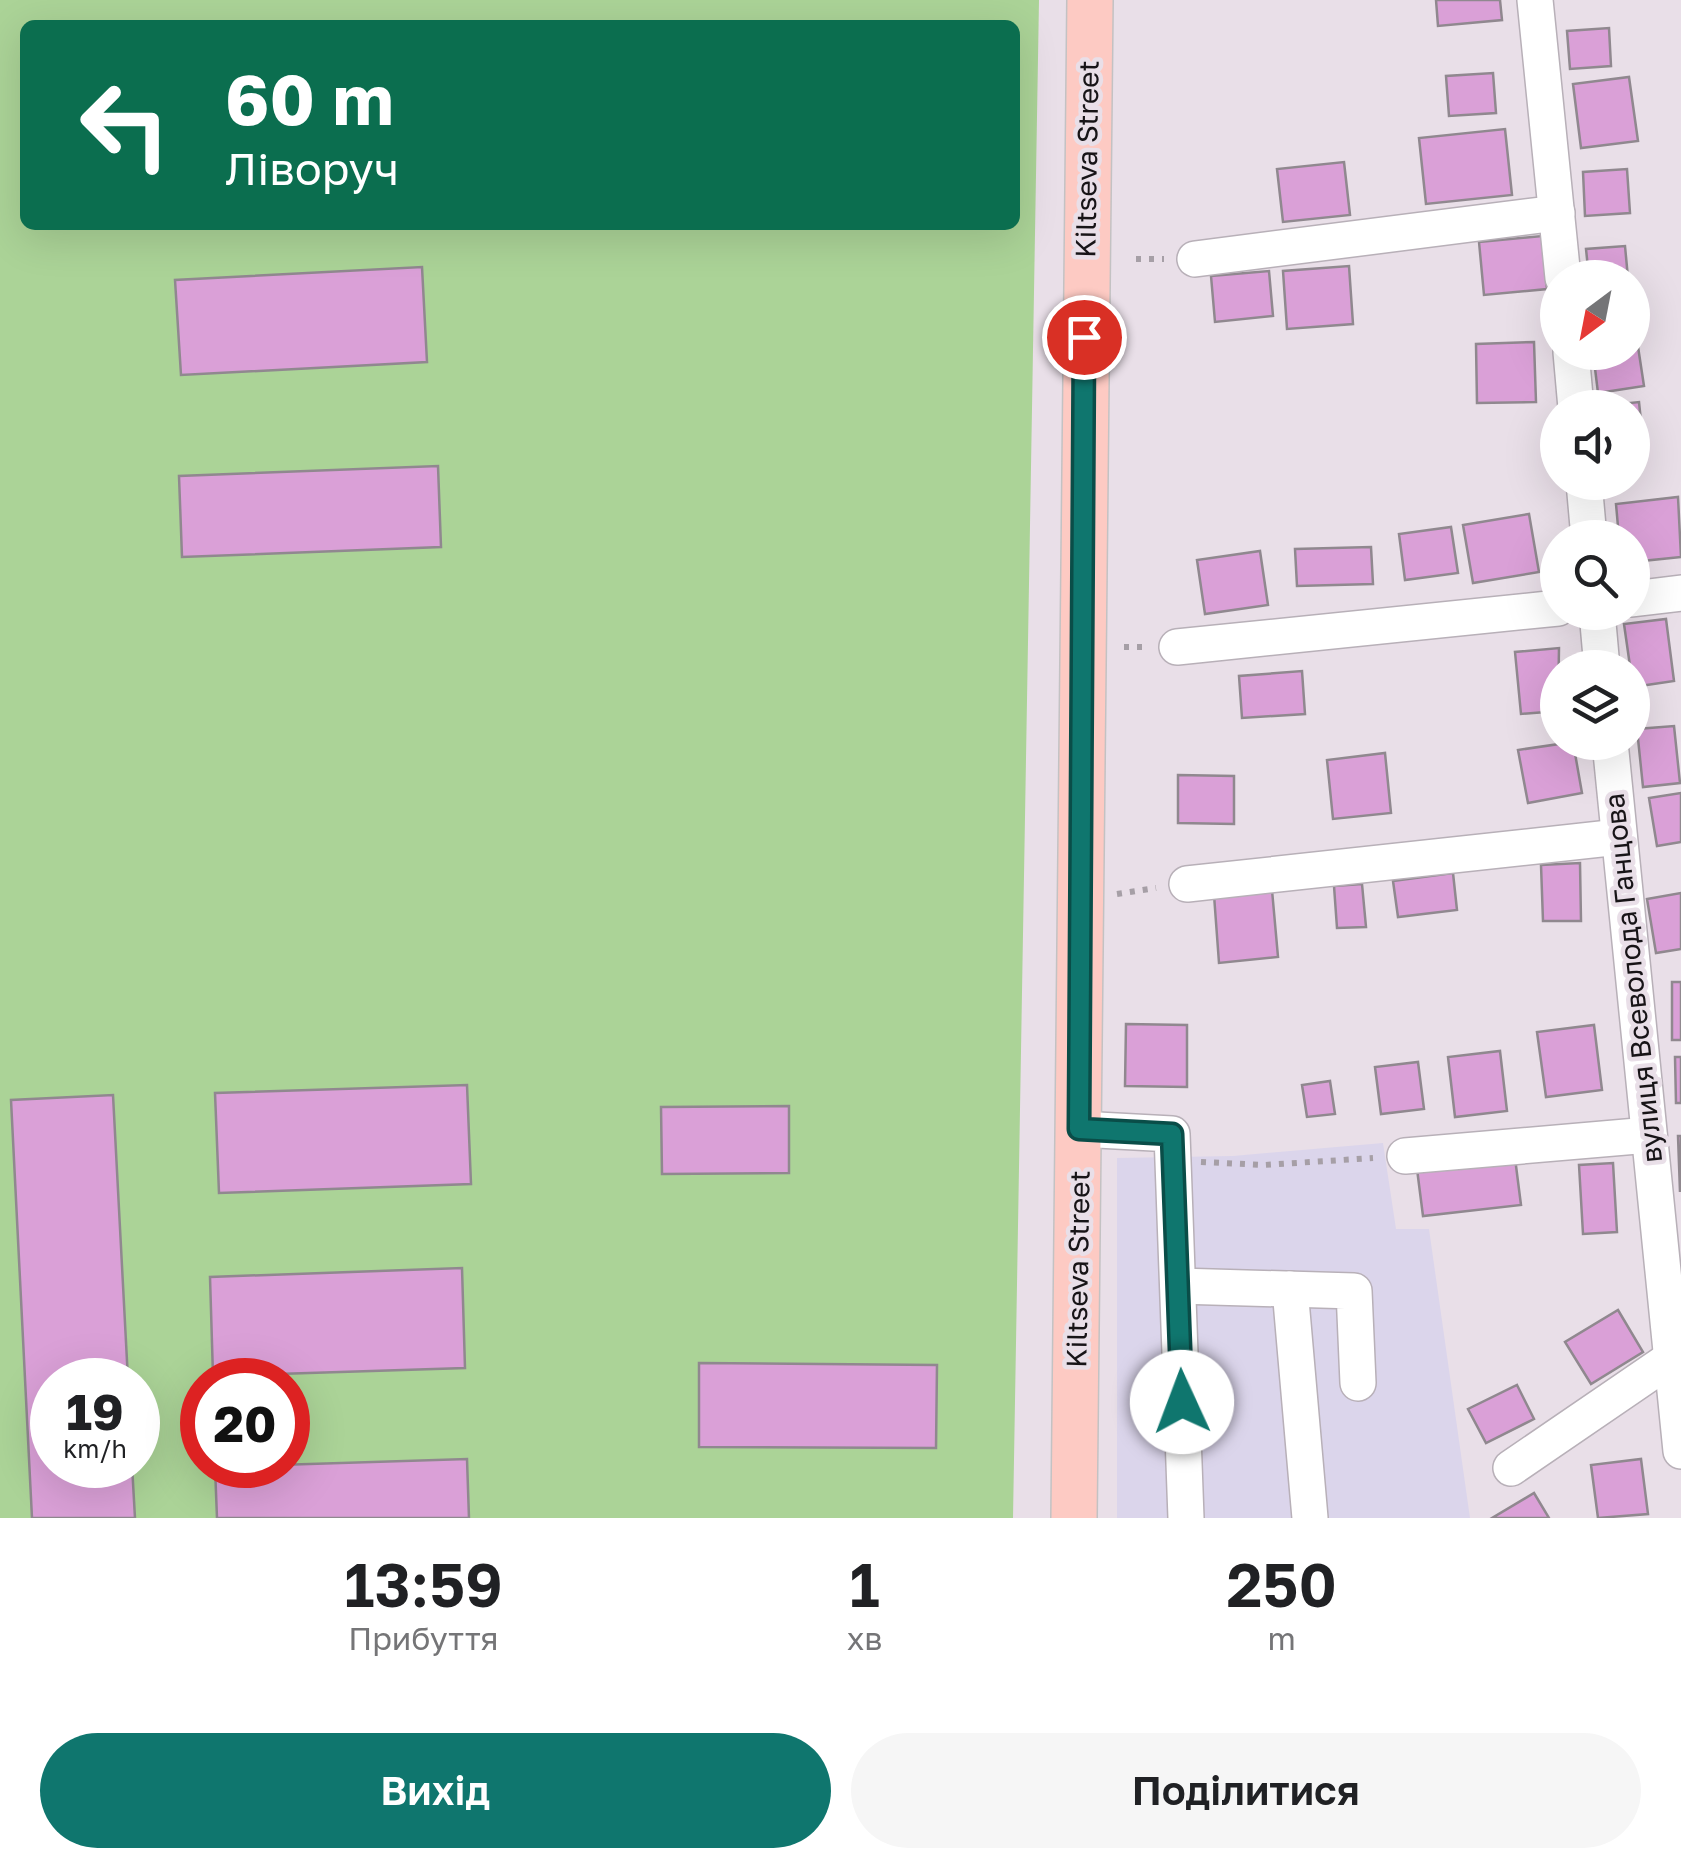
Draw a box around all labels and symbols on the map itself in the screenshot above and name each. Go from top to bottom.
street label: Kiltseva Street [1068,60,1105,258]
north arrow [1540,260,1650,370]
pin [1042,295,1127,380]
street label: вулиця Всеволода Ганцова [1597,792,1668,1165]
street label: Kiltseva Street [1059,1170,1096,1368]
position arrow [1130,1350,1234,1454]
speed limit sign: 20 [180,1358,310,1488]

